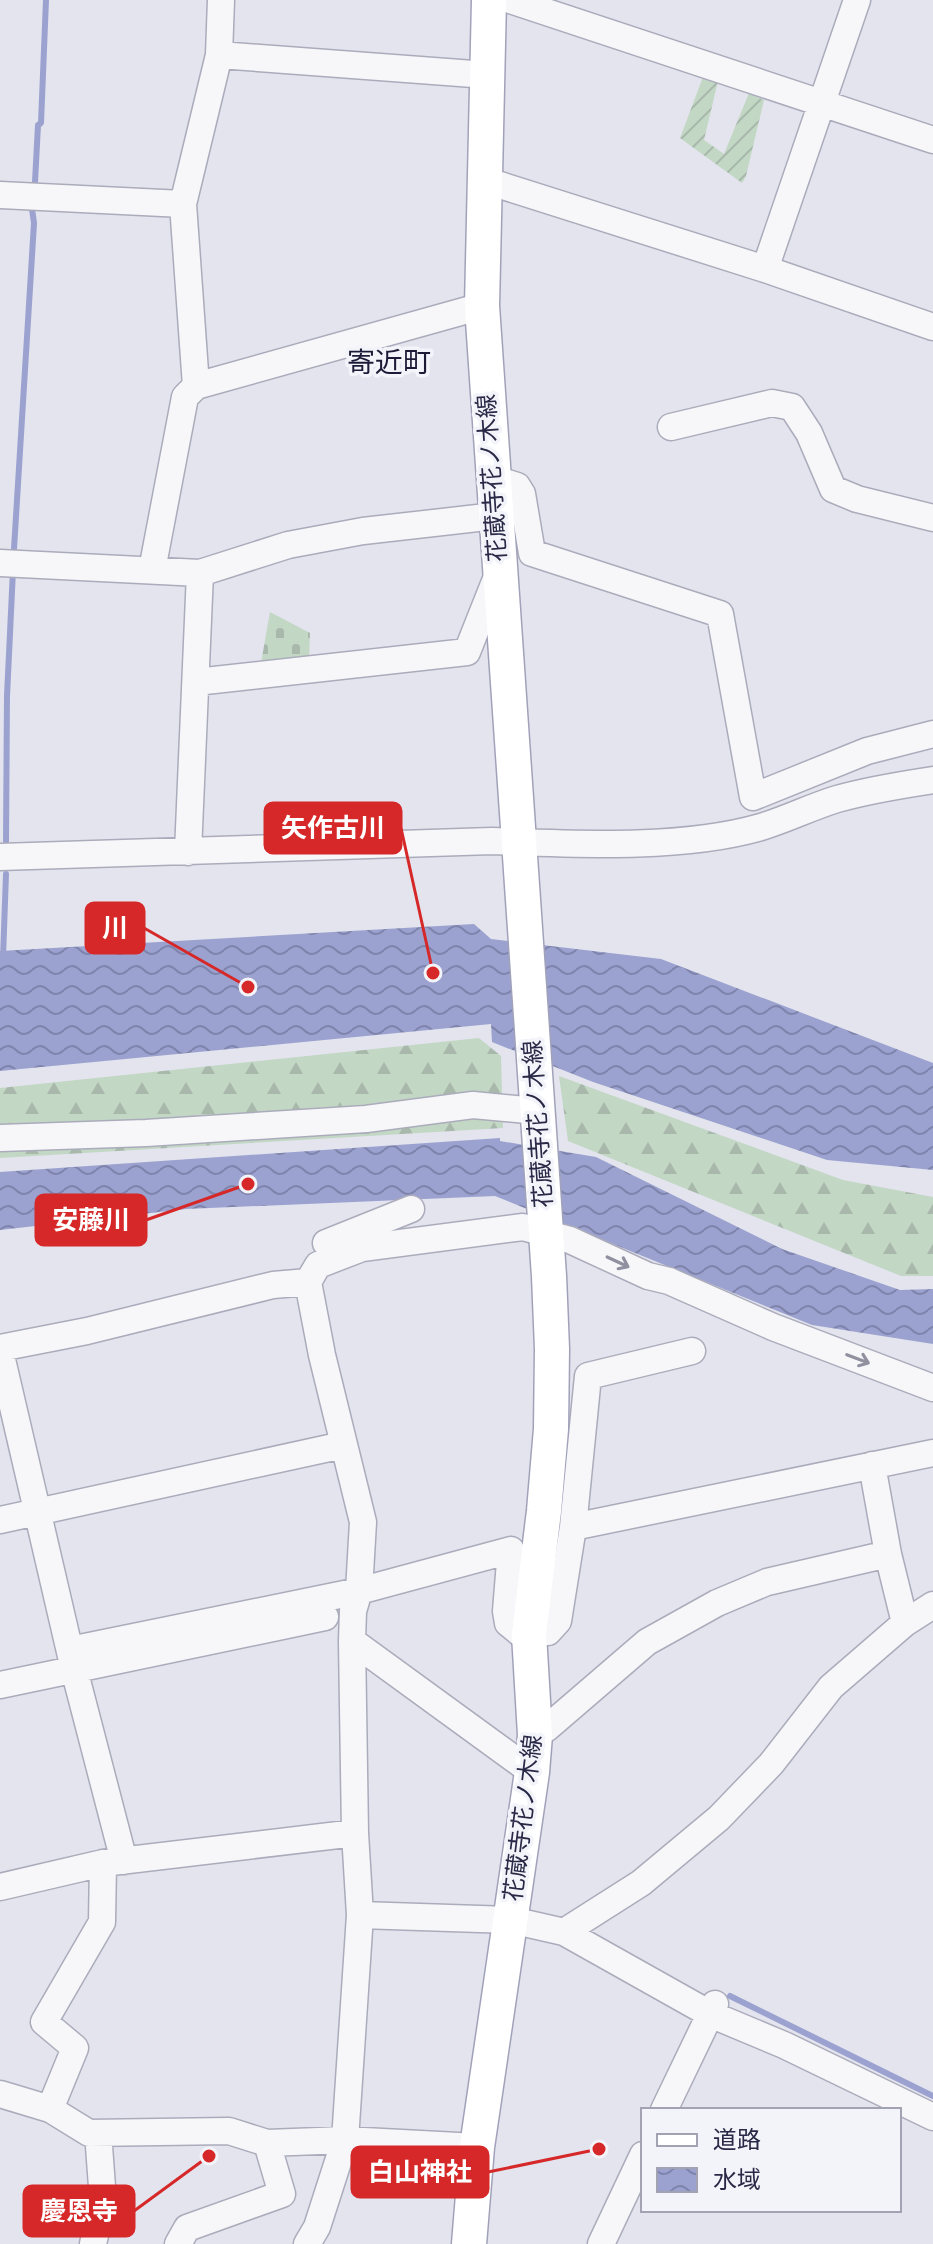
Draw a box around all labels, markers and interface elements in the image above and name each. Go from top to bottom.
district label: 寄近町 [347,345,431,379]
street label: 花蔵寺花ノ木線 [471,393,512,563]
callout: 矢作古川 [265,803,401,853]
text: 矢作古川 [281,812,385,843]
callout: 川 [86,903,144,953]
text: 川 [102,912,128,943]
street label: 花蔵寺花ノ木線 [517,1039,558,1209]
callout: 安藤川 [36,1195,146,1245]
text: 安藤川 [52,1204,130,1235]
one-way arrow [605,1255,629,1270]
one-way arrow [845,1353,870,1367]
street label: 花蔵寺花ノ木線 [498,1733,547,1903]
legend [641,2108,901,2212]
text: 道路 [713,2125,761,2154]
callout: 白山神社 [352,2147,488,2197]
text: 白山神社 [368,2156,472,2187]
text: 水域 [713,2165,761,2194]
callout: 慶恩寺 [24,2186,134,2236]
text: 慶恩寺 [40,2195,118,2226]

